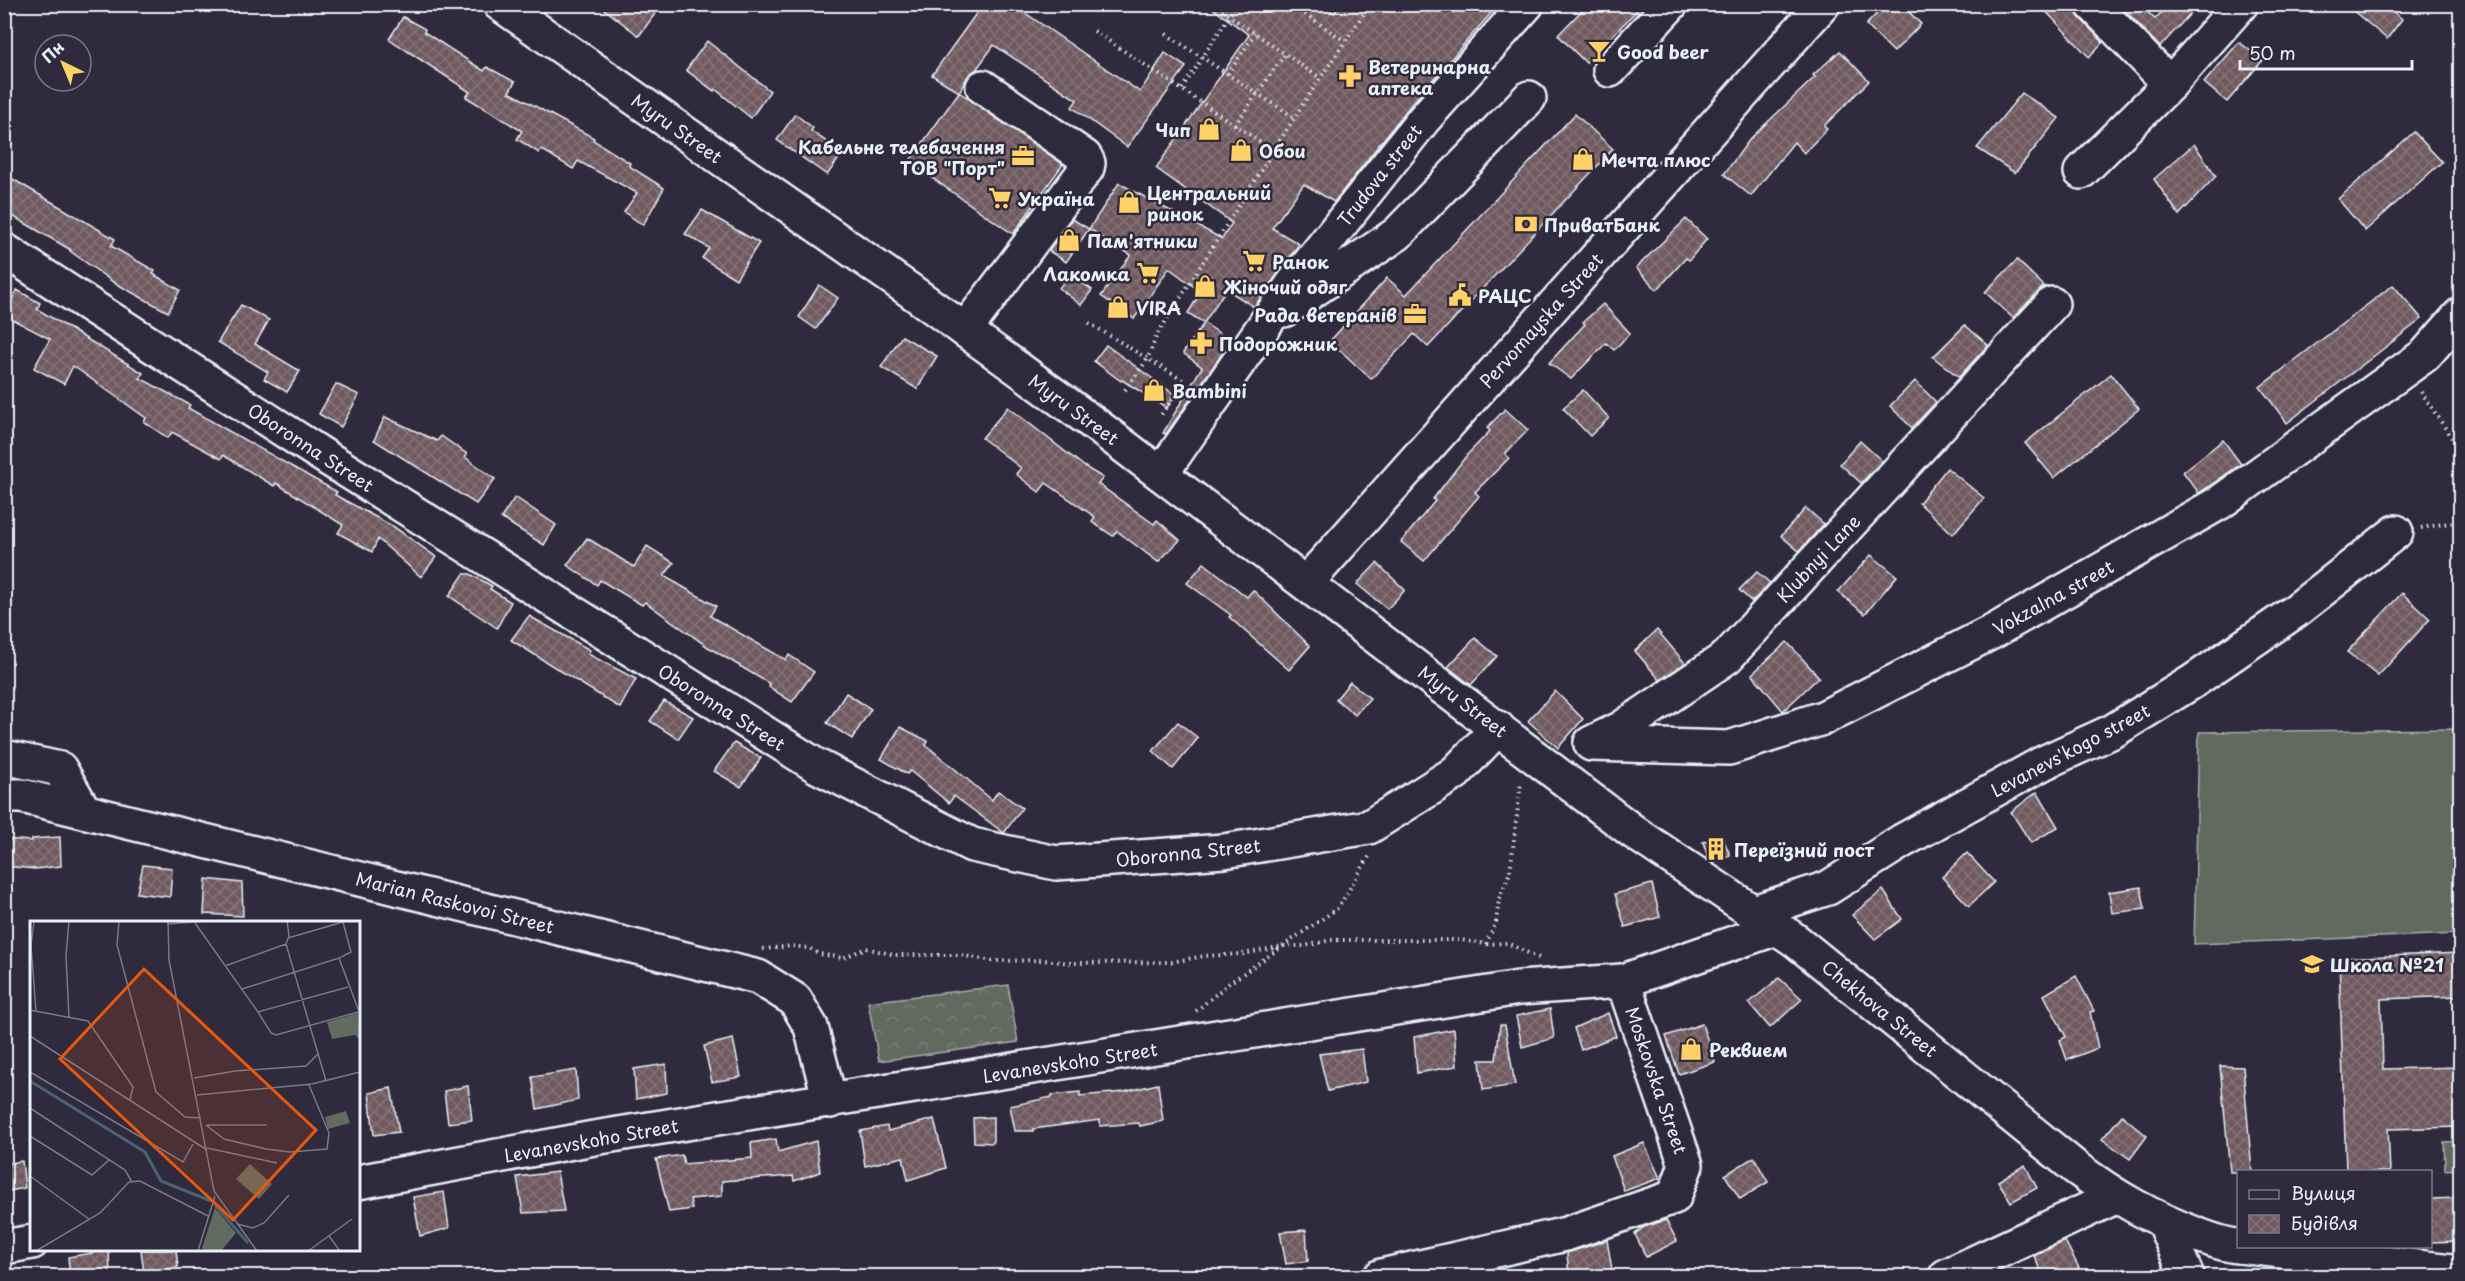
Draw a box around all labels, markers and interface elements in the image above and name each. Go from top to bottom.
north arrow [33,33,93,93]
scale bar [2240,33,2412,71]
text: Пн [35,35,69,68]
bar icon: Good beer [1586,38,1612,64]
place label: Good beer [1617,38,1710,65]
text: 50 m [2249,39,2296,66]
place label: Ветеринарна аптека [1368,53,1491,101]
pharmacy icon: Ветеринарна аптека [1337,63,1363,89]
street label: Myru Street [626,87,728,169]
place label: Чип [1155,116,1191,143]
shop icon: Чип [1196,116,1222,142]
street label: Trudova street [1330,118,1428,232]
place label: Кабельне телебачення ТОВ "Порт" [798,133,1005,181]
shop icon: Обои [1228,137,1254,163]
place label: Обои [1259,137,1306,164]
office icon: Кабельне телебачення ТОВ "Порт" [1010,143,1036,169]
shop icon: Мечта плюс [1570,146,1596,172]
place label: Мечта плюс [1601,146,1711,173]
place label: Центральний ринок [1147,179,1271,227]
supermarket icon: Україна [987,185,1013,211]
place label: Україна [1017,185,1095,212]
shop icon: Центральний ринок [1116,189,1142,215]
bank icon: ПриватБанк [1513,211,1539,237]
place label: ПриватБанк [1544,211,1661,238]
shop icon: Пам'ятники [1056,227,1082,253]
place label: Пам'ятники [1087,227,1198,254]
street label: Pervomayska Street [1473,247,1609,393]
supermarket icon: Ранок [1241,248,1267,274]
place label: Ранок [1272,248,1329,275]
place label: Лакомка [1044,260,1130,287]
supermarket icon: Лакомка [1135,260,1161,286]
shop icon: Жіночий одяг [1192,273,1218,299]
place label: Жіночий одяг [1223,273,1348,300]
public building icon: РАЦС [1447,282,1473,308]
place label: РАЦС [1478,282,1532,309]
shop icon: VIRA [1105,294,1131,320]
place label: VIRA [1136,294,1181,321]
place label: Рада ветеранів [1254,301,1397,328]
office icon: Рада ветеранів [1402,301,1428,327]
pharmacy icon: Подорожник [1188,330,1214,356]
place label: Подорожник [1219,330,1338,357]
street label: Myru Street [1023,367,1125,451]
shop icon: Bambini [1141,377,1167,403]
place label: Bambini [1172,377,1247,404]
street label: Oboronna Street [243,396,379,498]
street label: Klubnyi Lane [1770,508,1866,608]
street label: Vokzalna street [1988,553,2118,641]
street label: Oboronna Street [653,657,791,757]
street label: Myru Street [1413,658,1513,744]
street label: Levanevs'kogo street [1986,697,2154,803]
street label: Oboronna Street [1114,831,1262,873]
building icon: Переїзний пост [1703,836,1729,862]
place label: Переїзний пост [1734,836,1875,863]
street label: Marian Raskovoi Street [353,864,557,940]
inset map [30,921,360,1251]
school or university icon: Школа №21 [2299,951,2325,977]
place label: Школа №21 [2330,951,2444,978]
street label: Chekhova Street [1816,953,1944,1063]
street label: Moskovska Street [1619,1003,1695,1157]
street label: Levanevskoho Street [981,1035,1159,1089]
shop icon: Реквием [1678,1036,1704,1062]
place label: Реквием [1709,1036,1788,1063]
street label: Levanevskoho Street [502,1111,680,1169]
legend [2237,1170,2432,1248]
text: Вулиця [2291,1179,2356,1206]
text: Будівля [2291,1209,2358,1236]

